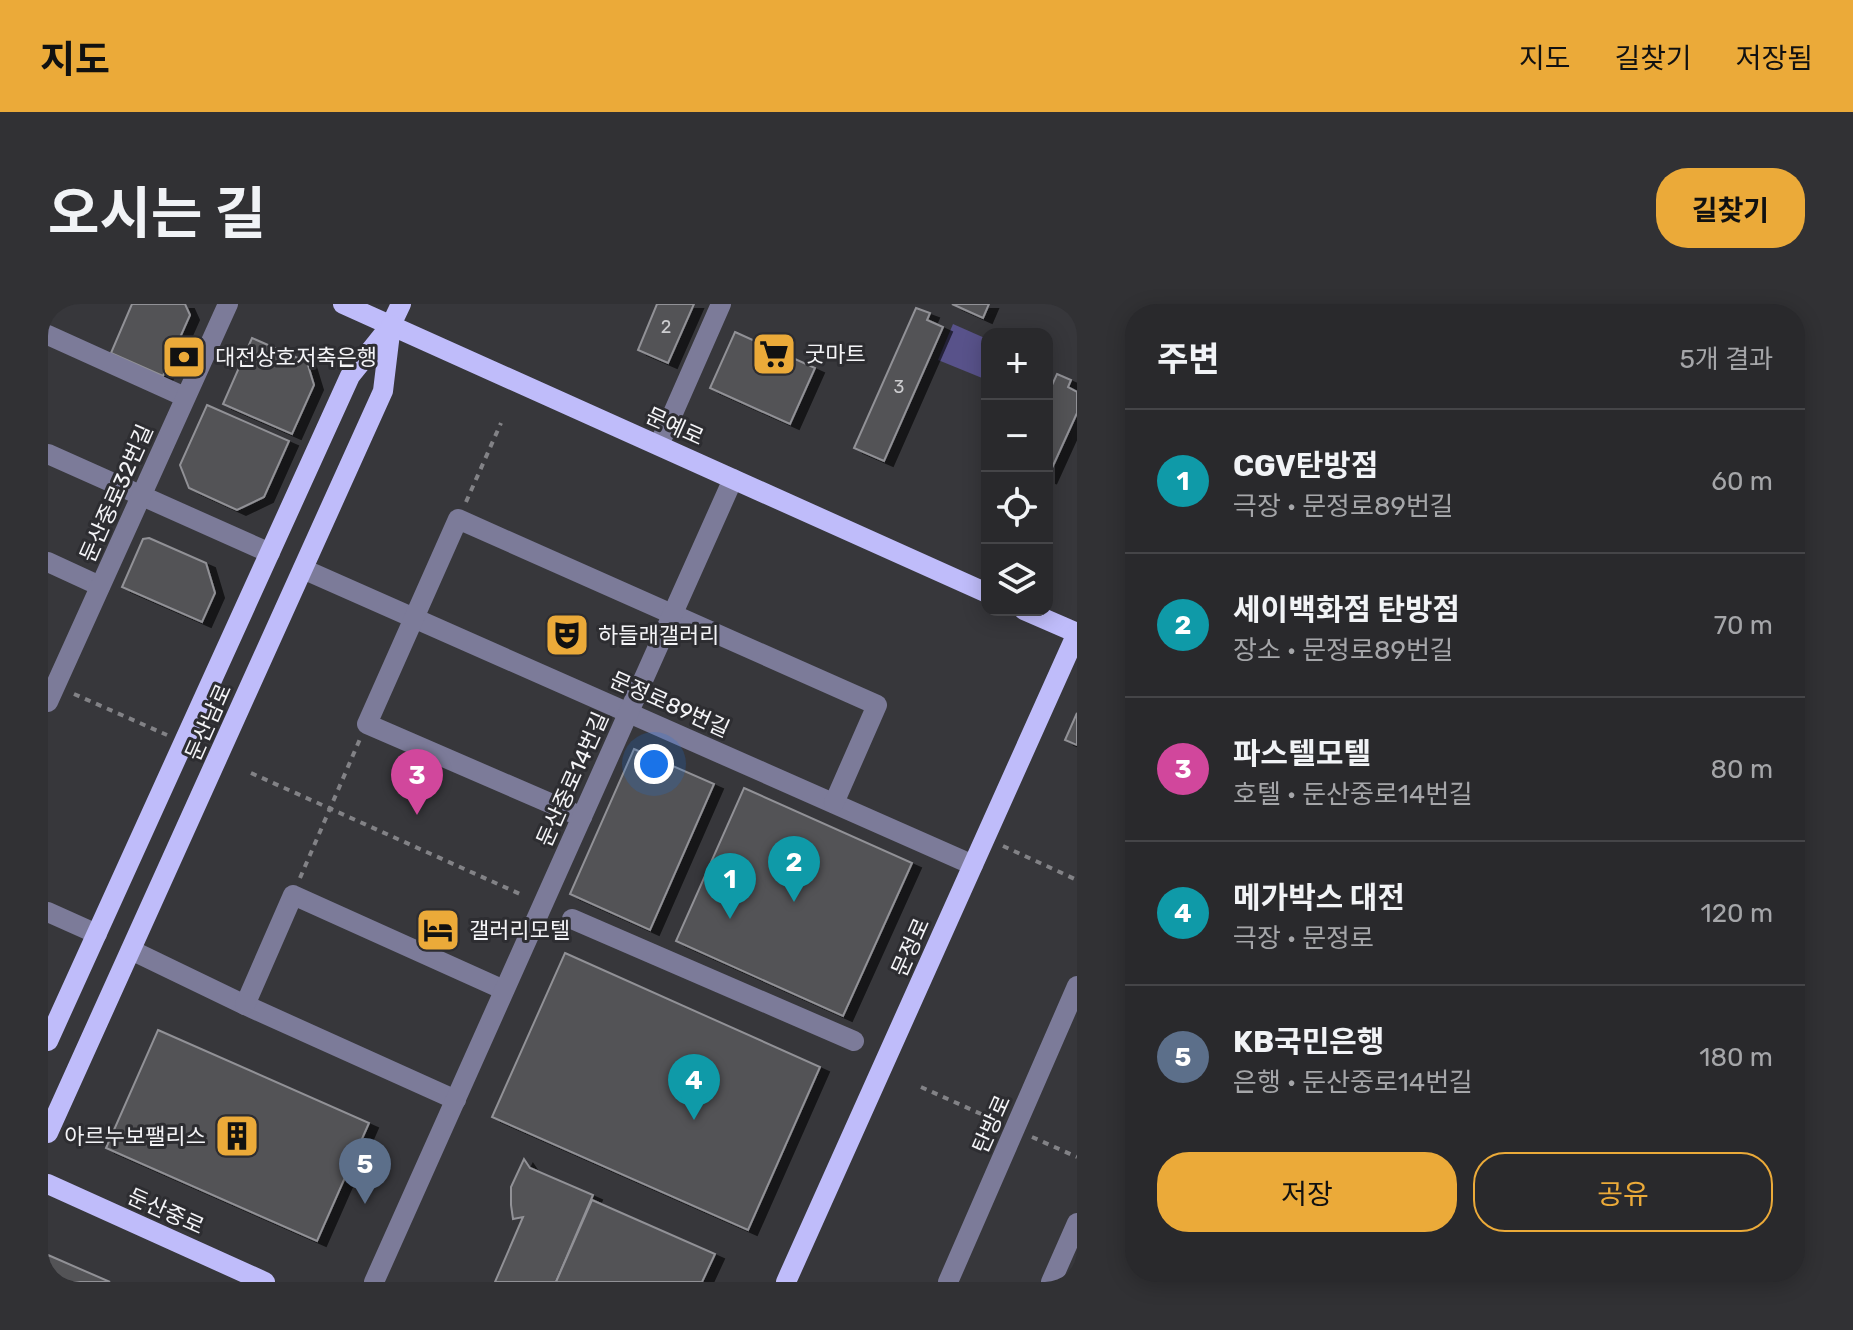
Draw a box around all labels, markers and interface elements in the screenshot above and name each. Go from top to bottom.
text: 지도 [40,37,110,83]
text: 지도 [1519,42,1570,75]
text: 길찾기 [1614,42,1692,75]
text: 저장됨 [1736,42,1813,75]
button: 길찾기 [1656,168,1805,248]
text: 오시는 길 [48,181,266,247]
house number: 2 [661,316,671,338]
map controls [981,328,1053,616]
button: + [981,328,1053,400]
supermarket icon: 굿마트 [750,330,798,378]
bank icon: 대전상호저축은행 [160,333,208,381]
text: 주변 [1157,339,1220,380]
place label: 굿마트 [805,341,866,368]
place label: 대전상호저축은행 [215,344,377,371]
text: 5개 결과 [1679,344,1773,375]
house number: 3 [894,376,904,398]
button: − [981,400,1053,472]
street label: 문예로 [642,402,708,451]
street label: 둔산중로32번길 [74,420,159,566]
text: CGV탄방점 [1233,448,1379,484]
text: 1 [1177,466,1189,497]
text: 60 m [1711,466,1773,497]
button: locate [981,472,1053,544]
text: 극장 · 문정로89번길 [1233,491,1454,522]
button: layers [981,544,1053,616]
text: 세이백화점 탄방점 [1233,592,1460,628]
text: 2 [1175,610,1191,641]
text: 70 m [1714,610,1773,641]
theatre icon: 하들래갤러리 [543,611,591,659]
place label: 하들래갤러리 [598,622,719,649]
text: 장소 · 문정로89번길 [1233,635,1454,666]
street label: 문정로89번길 [606,666,734,743]
street label: 둔산남로 [180,680,237,765]
street label: 둔산중로14번길 [531,708,614,851]
text: 파스텔모텔 [1233,736,1371,772]
your location [634,744,674,784]
pin: 3 [391,749,443,815]
text: 3 [1174,754,1192,785]
text: 80 m [1710,754,1773,785]
text: 호텔 · 둔산중로14번길 [1233,779,1473,810]
pin: 2 [768,836,820,902]
pin: 1 [704,853,756,919]
text: 메가박스 대전 [1233,880,1405,916]
text: 4 [1174,898,1192,929]
text: 120 m [1701,898,1773,929]
hotel icon: 갤러리모텔 [414,906,462,954]
street label: 문정로 [886,914,935,980]
place label: 갤러리모텔 [469,917,570,944]
text: 극장 · 문정로 [1233,923,1374,954]
text: KB국민은행 [1233,1024,1384,1060]
text: 5 [1175,1042,1191,1073]
text: 180 m [1699,1042,1773,1073]
pin: 4 [668,1054,720,1120]
text: 은행 · 둔산중로14번길 [1233,1067,1473,1098]
street label: 탄방로 [967,1091,1016,1157]
building icon: 아르누보팰리스 [213,1112,261,1160]
place label: 아르누보팰리스 [64,1123,206,1150]
pin: 5 [339,1138,391,1204]
button: 저장 [1157,1152,1457,1232]
button: 공유 [1473,1152,1773,1232]
street label: 둔산중로 [123,1183,208,1240]

